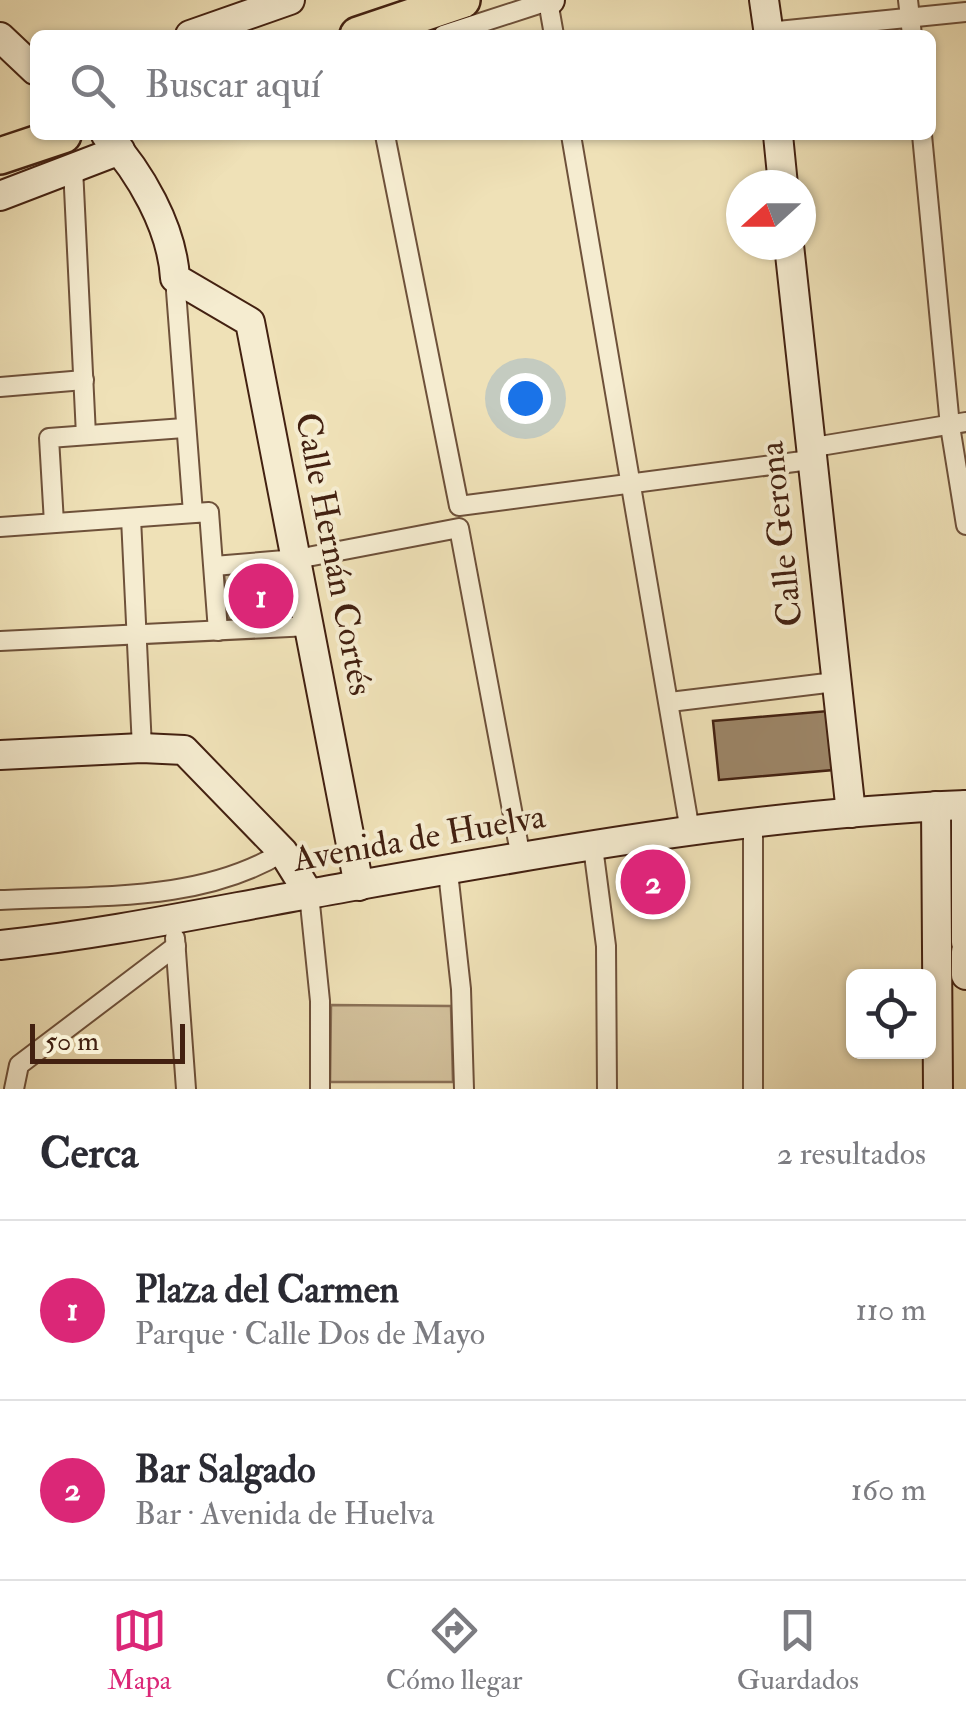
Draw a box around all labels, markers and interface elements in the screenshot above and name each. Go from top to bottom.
search box [30,30,936,140]
icon: search [65,58,120,113]
text: Buscar aquí [145,61,321,109]
north arrow [726,170,816,260]
your location [500,373,551,424]
street label: Calle Hernán Cortés [285,409,383,699]
street label: Calle Gerona [749,439,813,629]
pin: 1 [228,558,294,634]
street label: Avenida de Huelva [288,794,549,882]
pin: 2 [620,844,686,920]
map controls [846,969,936,1059]
button: locate [846,969,936,1059]
scale bar [30,1019,185,1064]
text: 50 m [45,1024,99,1059]
text: Cerca [40,1128,138,1180]
text: 2 resultados [777,1134,926,1174]
text: Plaza del Carmen [135,1266,399,1314]
text: 1 [67,1290,78,1330]
text: 110 m [855,1290,926,1330]
text: Parque · Calle Dos de Mayo [135,1314,485,1354]
text: Bar Salgado [135,1446,316,1494]
text: 2 [64,1470,81,1510]
text: 160 m [851,1470,926,1510]
text: Bar · Avenida de Huelva [135,1494,434,1534]
tab: Mapa [107,1603,171,1698]
tab: Cómo llegar [386,1603,522,1698]
tab: Guardados [737,1603,859,1698]

